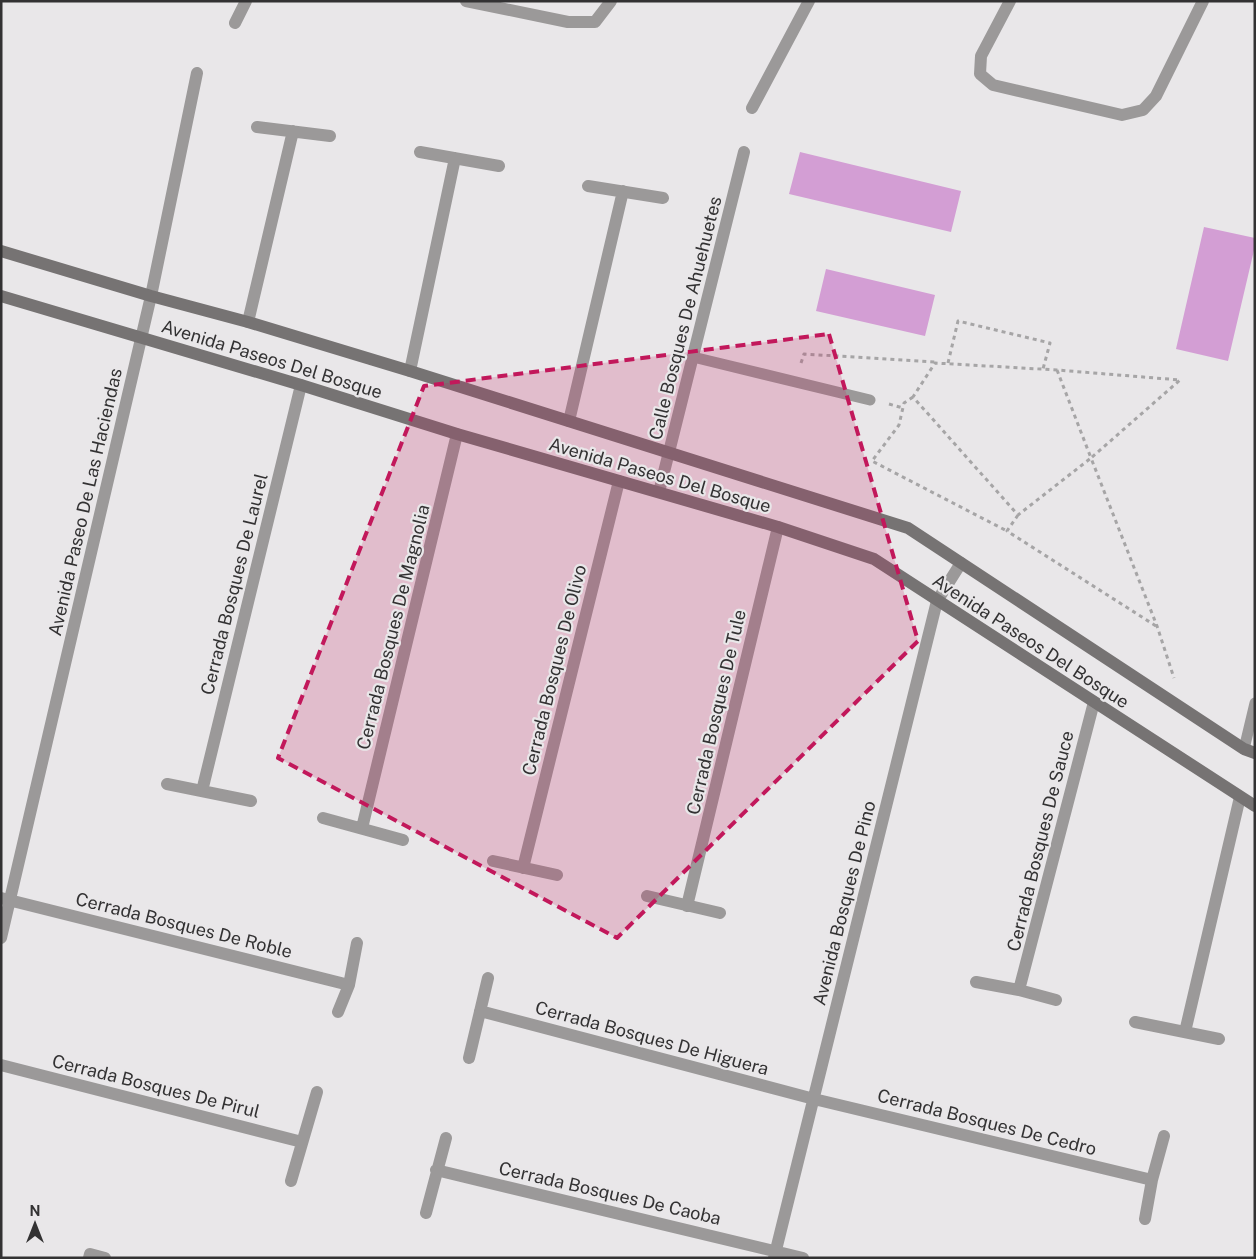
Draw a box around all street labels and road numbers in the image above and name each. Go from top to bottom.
street label: Calle Bosques De Ahuehuetes [645,194,725,442]
street label: Avenida Paseos Del Bosque [159,315,385,403]
street label: Avenida Paseo De Las Haciendas [44,366,126,638]
street label: Avenida Paseos Del Bosque [547,433,773,517]
street label: Cerrada Bosques De Laurel [196,471,272,697]
street label: Cerrada Bosques De Magnolia [352,502,434,752]
street label: Cerrada Bosques De Olivo [518,563,590,777]
street label: Avenida Paseos Del Bosque [929,570,1133,712]
street label: Cerrada Bosques De Tule [682,607,750,817]
street label: Cerrada Bosques De Sauce [1002,728,1078,954]
street label: Avenida Bosques De Pino [808,798,880,1008]
street label: Cerrada Bosques De Roble [74,888,294,962]
street label: Cerrada Bosques De Higuera [533,997,771,1079]
street label: Cerrada Bosques De Pirul [50,1050,262,1122]
street label: Cerrada Bosques De Cedro [875,1085,1099,1159]
street label: Cerrada Bosques De Caoba [497,1157,723,1229]

